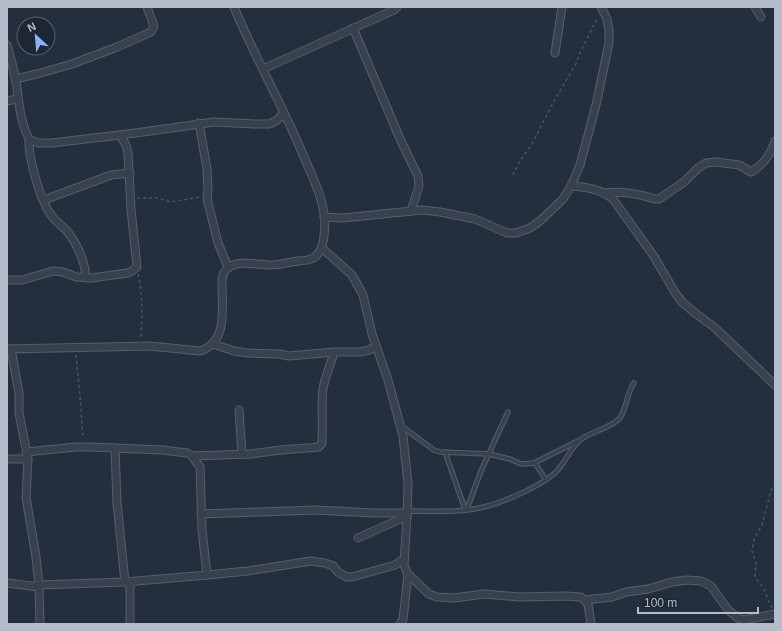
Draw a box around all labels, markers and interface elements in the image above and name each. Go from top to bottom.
north arrow [16,16,56,56]
text: N [25,20,38,34]
scale bar [638,589,758,615]
text: 100 m [644,596,677,610]

